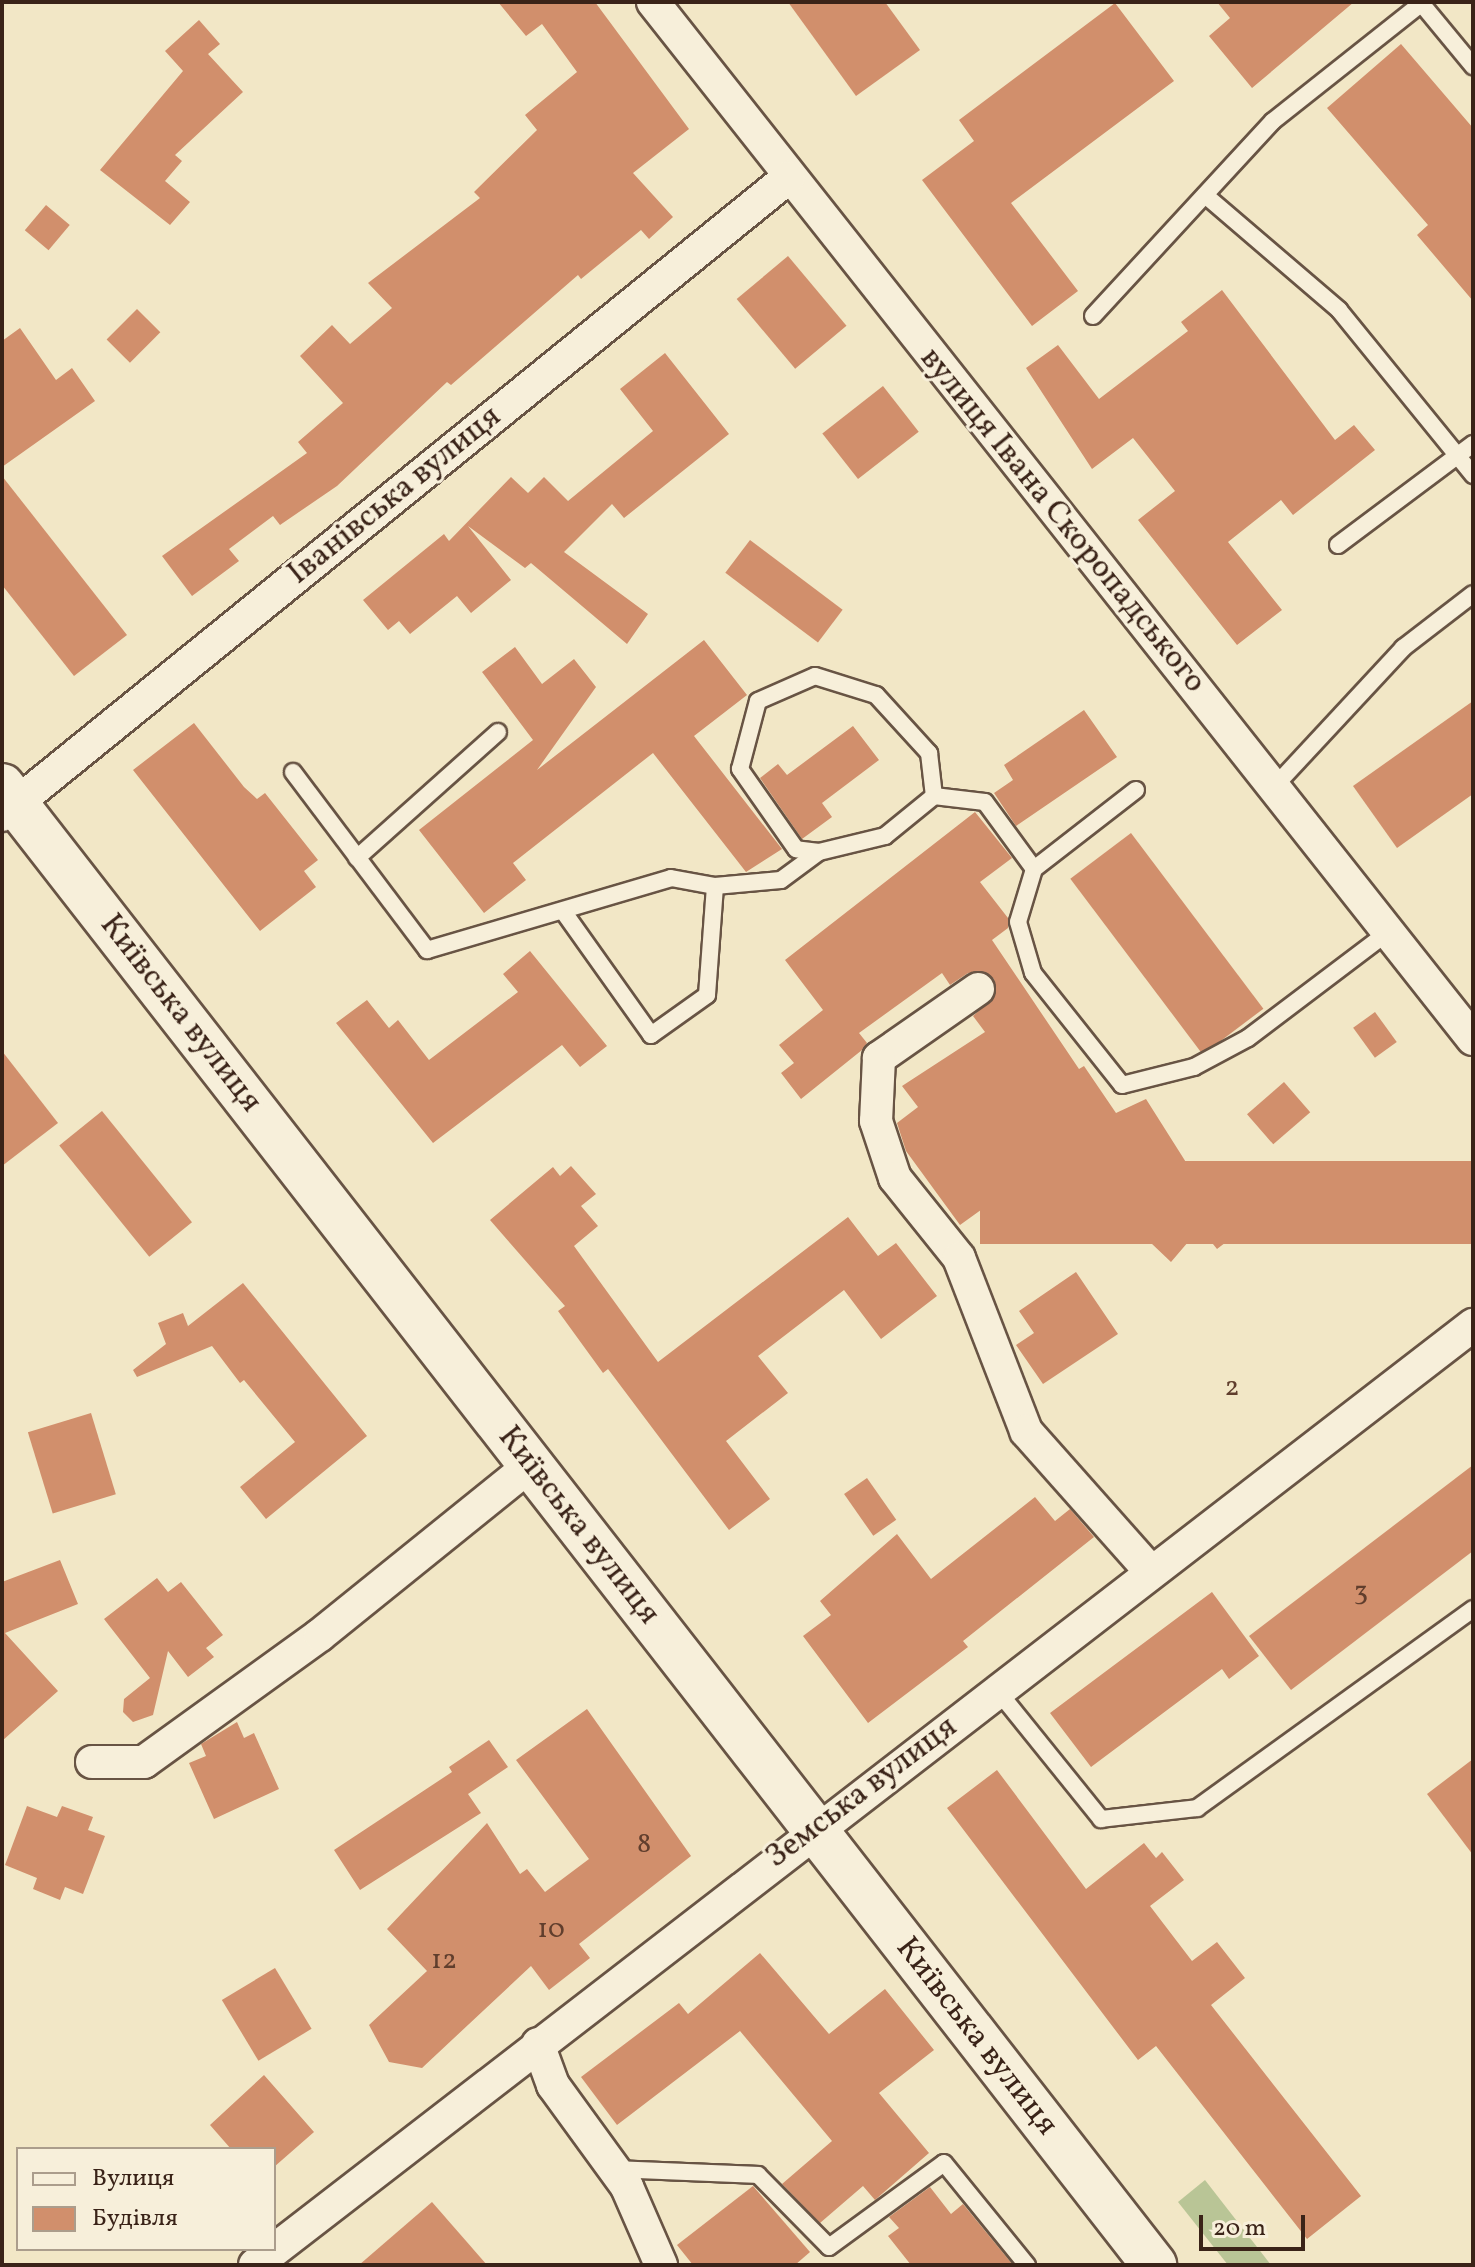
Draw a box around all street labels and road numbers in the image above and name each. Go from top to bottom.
street label: вулиця Івана Скоропадського [911,341,1213,701]
street label: Іванівська вулиця [281,398,509,594]
street label: Київська вулиця [91,907,269,1121]
street label: Київська вулиця [489,1419,667,1633]
street label: Земська вулиця [759,1709,965,1877]
street label: Київська вулиця [887,1930,1065,2144]

